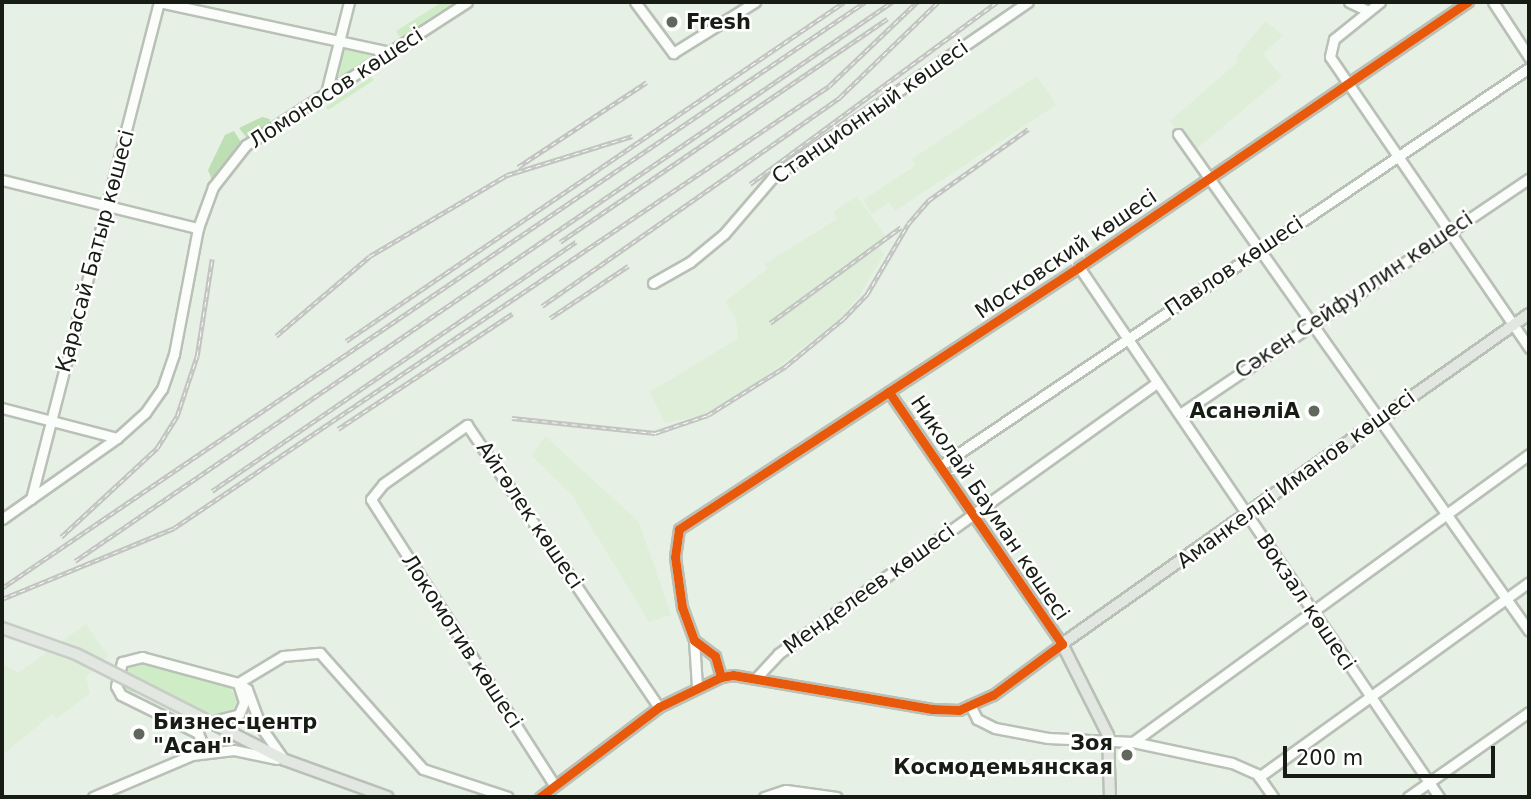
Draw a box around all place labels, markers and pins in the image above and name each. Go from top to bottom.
place label: Fresh [686,9,751,35]
marker: Fresh [664,14,680,30]
place label: АсанәліА [1190,398,1300,424]
marker: АсанәліА [1306,403,1322,419]
place label: Бизнес-центр "Асан" [153,709,317,759]
marker: Бизнес-центр "Асан" [131,726,147,742]
place label: Зоя Космодемьянская [893,730,1113,780]
marker: Зоя Космодемьянская [1119,747,1135,763]

